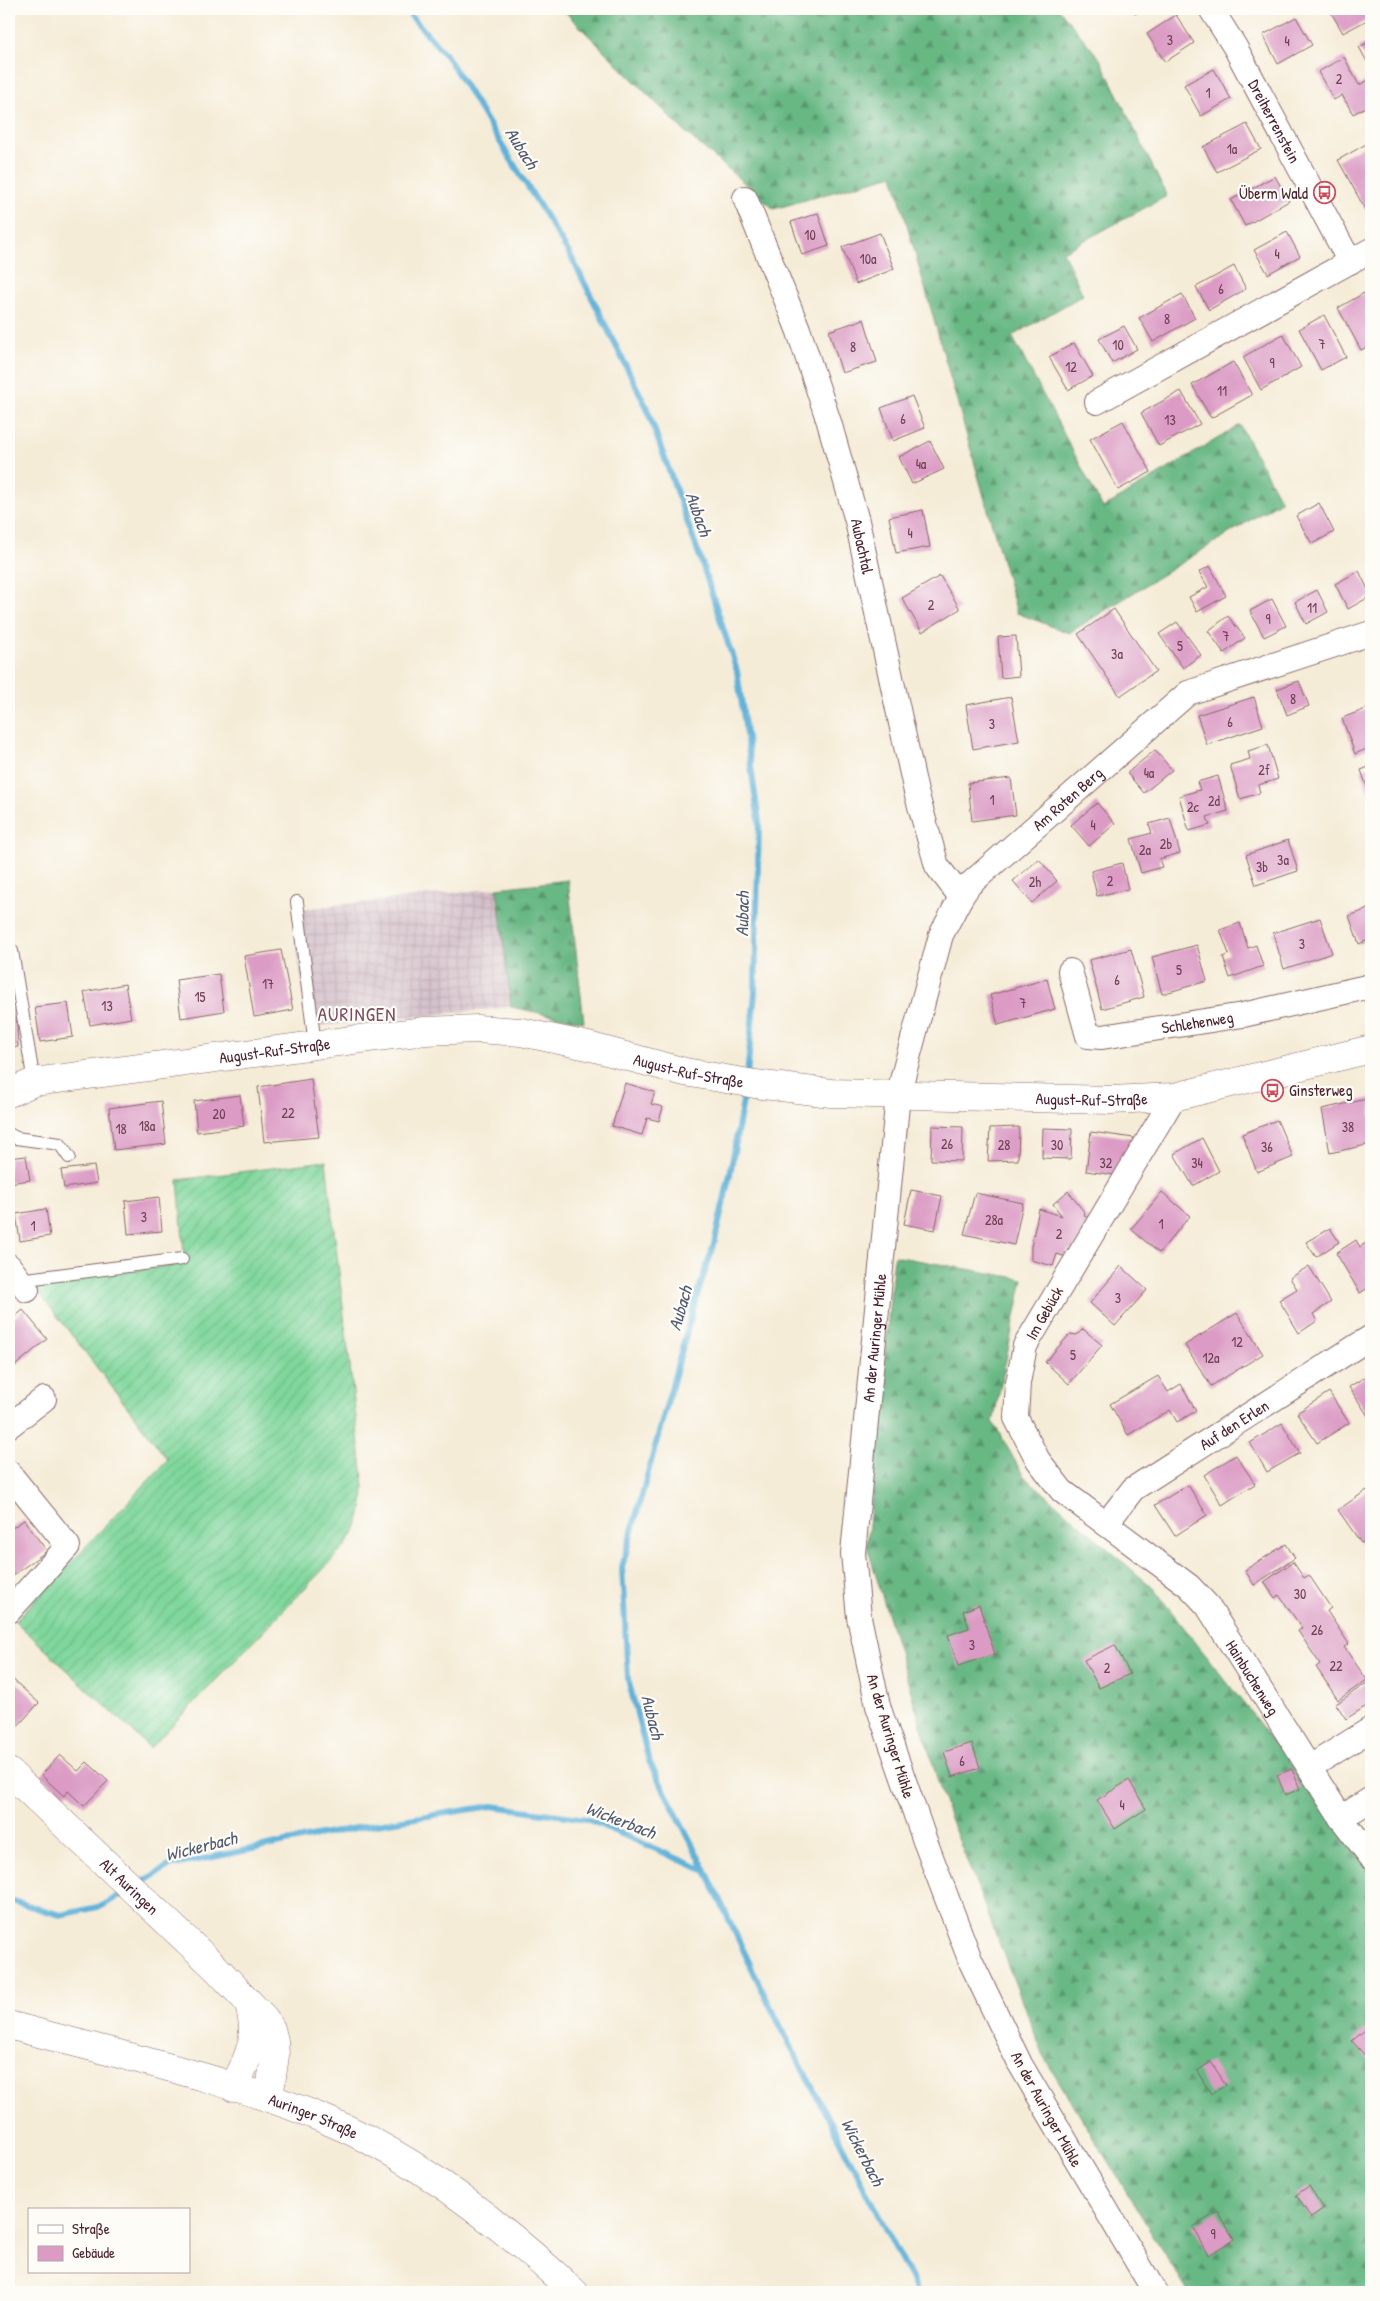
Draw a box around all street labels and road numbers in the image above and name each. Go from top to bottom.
street label: Dreiherrenstein [1243,75,1306,167]
street label: Aubachtal [846,516,879,577]
street label: Am Roten Berg [1028,762,1107,836]
street label: Schlehenweg [1160,1006,1235,1039]
street label: August-Ruf-Straße [218,1032,332,1069]
street label: August-Ruf-Straße [631,1048,746,1093]
street label: August-Ruf-Straße [1035,1087,1149,1111]
street label: An der Auringer Mühle [857,1272,891,1403]
street label: Im Gebück [1020,1282,1068,1344]
street label: Auf den Erlen [1195,1394,1273,1455]
street label: Hainbuchenweg [1221,1636,1285,1719]
street label: An der Auringer Mühle [862,1671,921,1801]
street label: Alt Auringen [95,1853,164,1919]
street label: An der Auringer Mühle [1006,2047,1088,2171]
street label: Auringer Straße [266,2088,363,2144]

